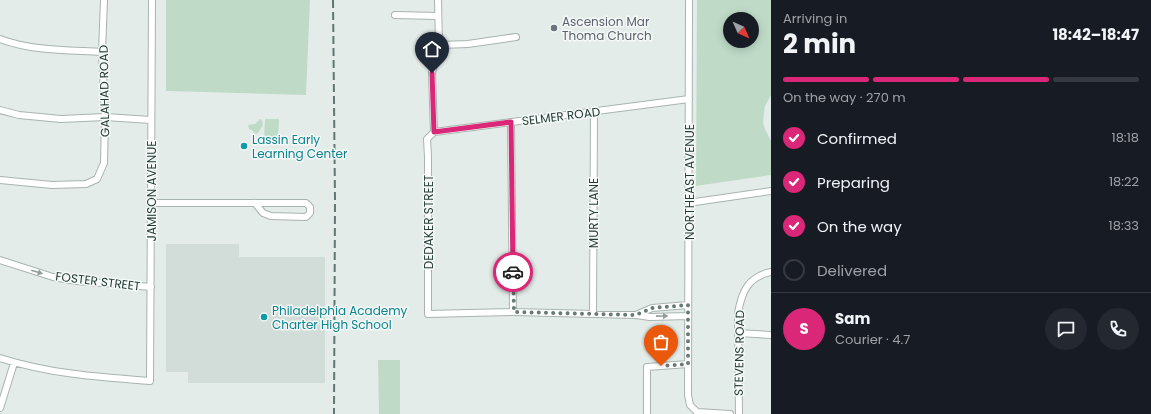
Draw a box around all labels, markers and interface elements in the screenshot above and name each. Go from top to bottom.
text: Arriving in [783,9,847,28]
north arrow [723,12,759,48]
map controls [723,12,759,48]
place label: Ascension Mar Thoma Church [562,13,652,44]
marker: Ascension Mar Thoma Church [549,23,559,33]
text: 18:42–18:47 [1052,24,1139,45]
text: 2 min [783,26,856,62]
pin [415,32,449,73]
icon: home [421,38,443,60]
street label: GALAHAD ROAD [95,45,113,137]
text: On the way · 270 m [783,88,906,107]
street label: SELMER ROAD [521,103,601,129]
street label: NORTHEAST AVENUE [681,124,698,240]
icon: check [783,127,805,149]
text: Confirmed [817,128,897,149]
text: 18:18 [1112,128,1139,147]
place label: Lassin Early Learning Center [252,131,348,162]
street label: JAMISON AVENUE [143,141,160,241]
marker: Lassin Early Learning Center [239,141,249,151]
icon: check [783,171,805,193]
text: Preparing [817,172,890,193]
text: 18:22 [1109,172,1139,191]
street label: DEDAKER STREET [420,174,437,269]
street label: MURTY LANE [585,178,602,248]
icon: check [783,215,805,237]
text: On the way [817,216,902,237]
text: 18:33 [1109,216,1139,235]
courier [493,252,533,292]
text: Delivered [817,260,887,281]
icon: car [502,261,524,283]
street label: FOSTER STREET [55,267,142,295]
one-way arrow [31,269,43,275]
place label: Philadelphia Academy Charter High School [272,302,408,333]
text: Sam [835,308,870,329]
button: chat [1045,308,1087,350]
button: phone [1097,308,1139,350]
street label: STEVENS ROAD [730,310,748,396]
marker: Philadelphia Academy Charter High School [259,312,269,322]
one-way arrow [656,313,668,320]
text: S [799,318,809,339]
pin [644,325,678,366]
text: Courier · 4.7 [835,330,910,349]
icon: bag [650,331,672,353]

